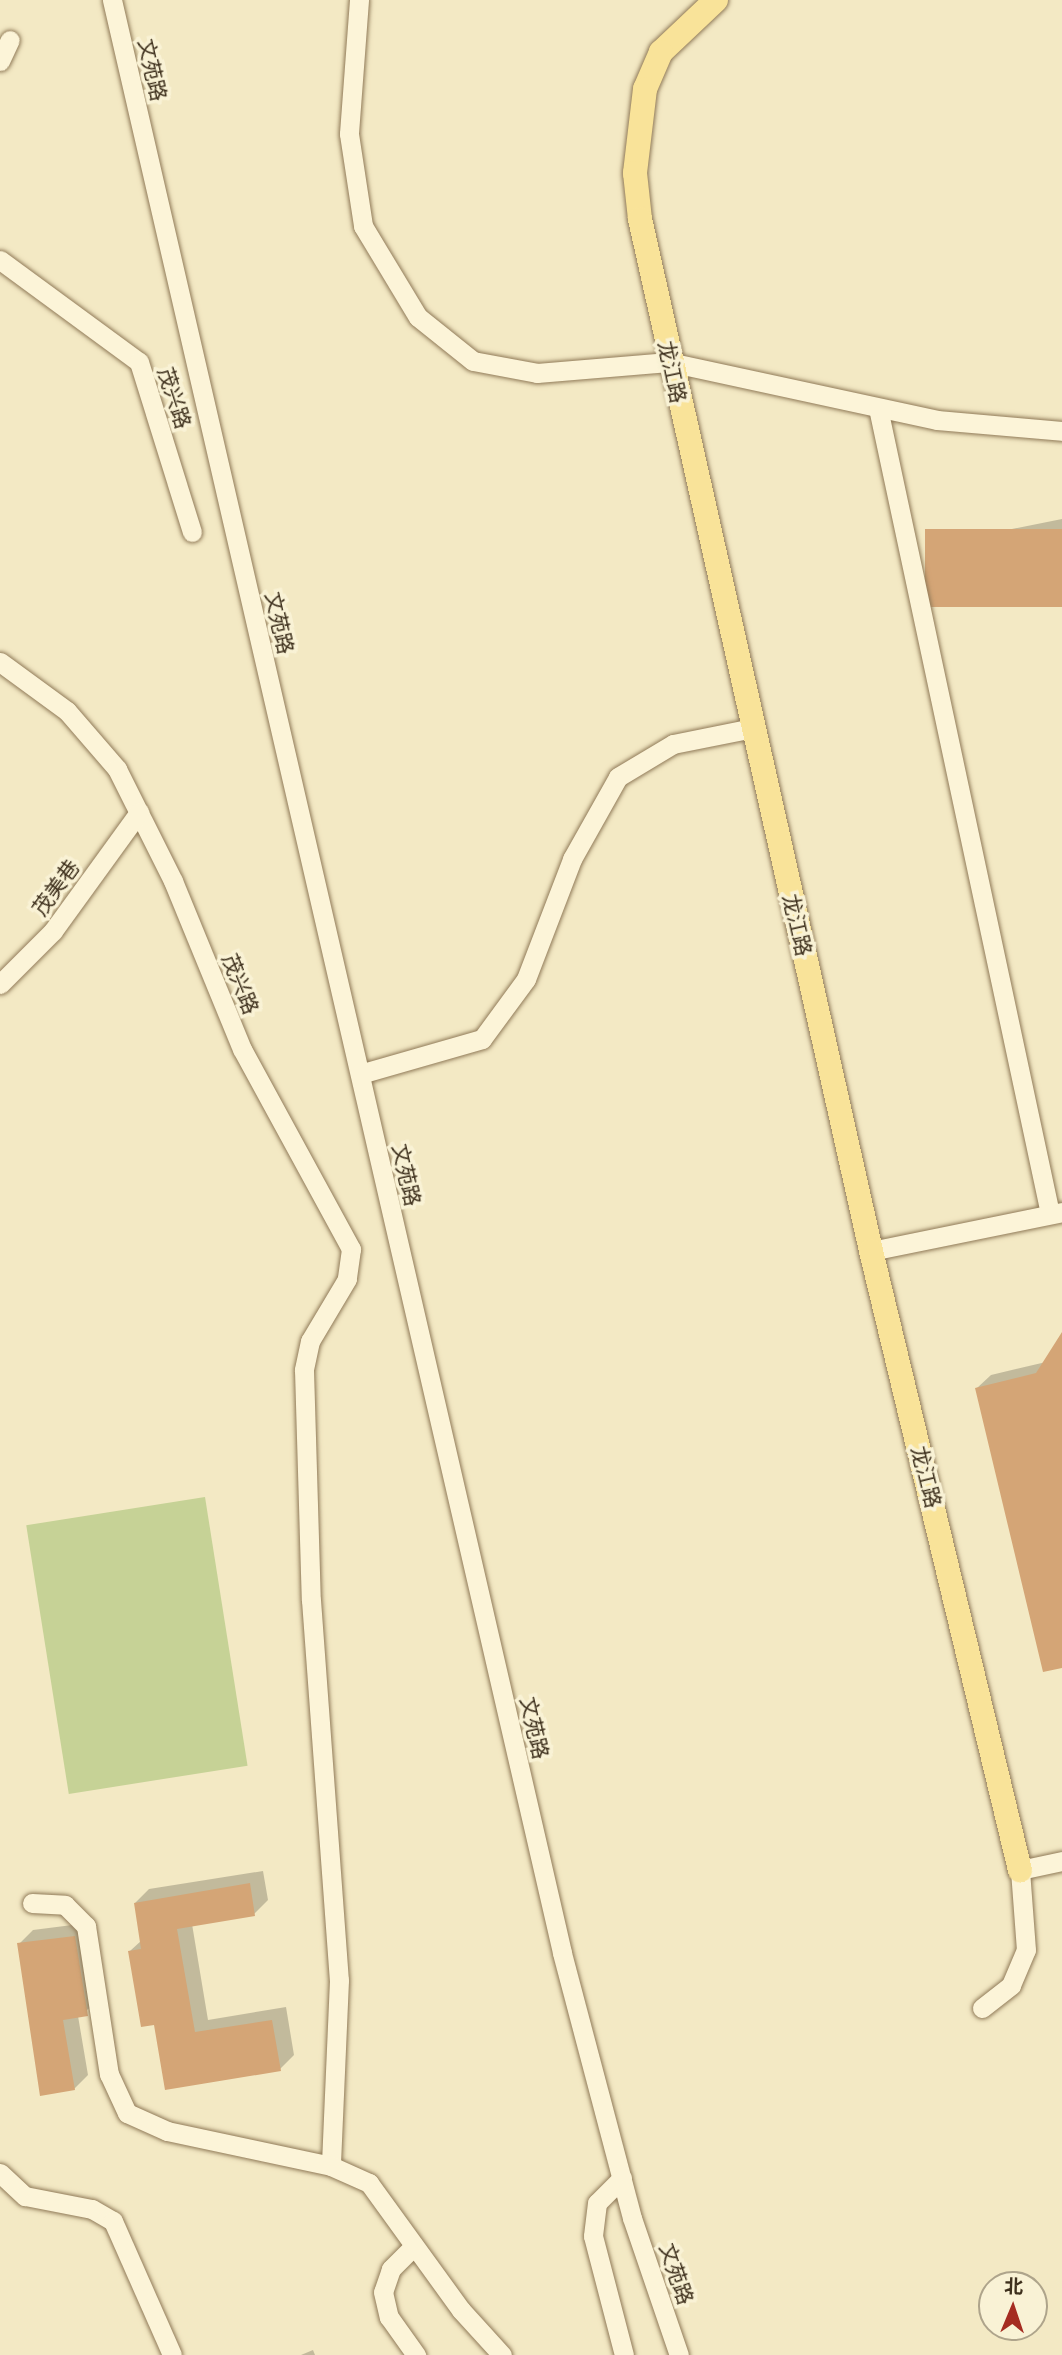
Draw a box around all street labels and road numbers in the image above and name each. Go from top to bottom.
street label: 文苑路 [133,36,171,104]
street label: 龙江路 [653,339,691,405]
street label: 茂兴路 [152,364,196,432]
street label: 文苑路 [260,589,298,657]
street label: 茂美巷 [27,855,85,921]
street label: 龙江路 [778,891,816,959]
street label: 茂兴路 [217,950,263,1018]
street label: 文苑路 [387,1141,425,1209]
street label: 龙江路 [906,1443,946,1511]
street label: 文苑路 [515,1694,553,1762]
street label: 文苑路 [654,2240,698,2308]

